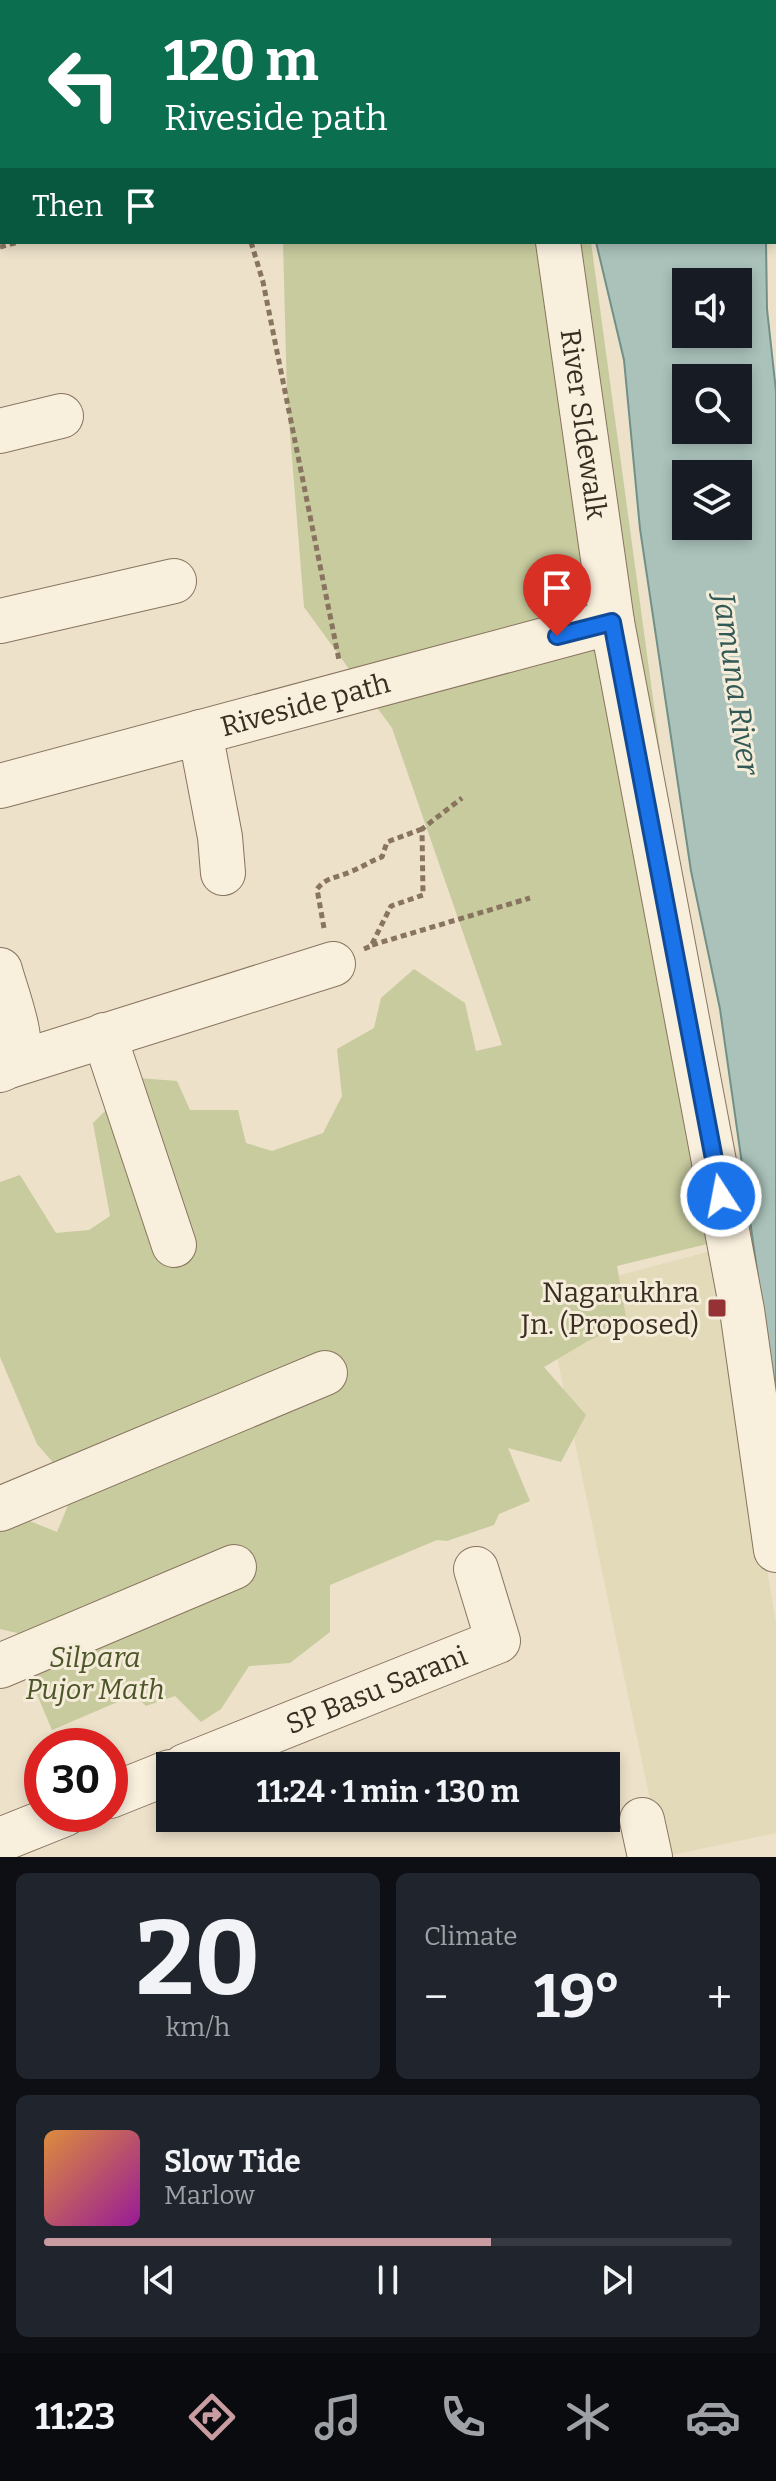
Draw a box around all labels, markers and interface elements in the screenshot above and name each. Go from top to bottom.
text: 120 m [164,28,319,95]
icon: left [32,32,136,136]
text: Riveside path [164,96,388,140]
icon: arrive [119,184,163,228]
text: Then [32,188,103,224]
map controls [672,268,752,540]
button: sound [672,268,752,348]
street label: River SIdewalk [554,327,614,522]
button: search [672,364,752,444]
button: layers [672,460,752,540]
pin [523,554,591,636]
icon: arrive [535,566,579,610]
water label: Jamuna River [705,588,767,779]
street label: Riveside path [217,666,394,743]
position arrow [679,1154,763,1238]
place label: Nagarukhra Jn. (Proposed) [520,1276,699,1341]
marker: Nagarukhra Jn. (Proposed) [706,1297,728,1319]
street label: SP Basu Sarani [281,1639,472,1741]
park label: Silpara Pujor Math [25,1641,165,1706]
speed limit sign: 30 [24,1728,128,1832]
text: 11:24 · 1 min · 130 m [257,1774,519,1810]
text: 20 [136,1897,260,2022]
text: Climate [424,1921,518,1952]
text: 19° [534,1961,621,2033]
text: − [424,1971,448,2024]
text: + [707,1971,732,2024]
text: km/h [166,2012,230,2043]
text: Slow Tide [164,2144,301,2180]
text: Marlow [164,2180,255,2211]
icon: previous [137,2258,181,2302]
icon: pause [366,2258,410,2302]
icon: next [595,2258,639,2302]
icon: directions [184,2389,240,2445]
icon: music [310,2389,366,2445]
icon: phone [435,2389,491,2445]
icon: climate [560,2389,616,2445]
icon: car [685,2389,741,2445]
text: 11:23 [35,2395,115,2439]

